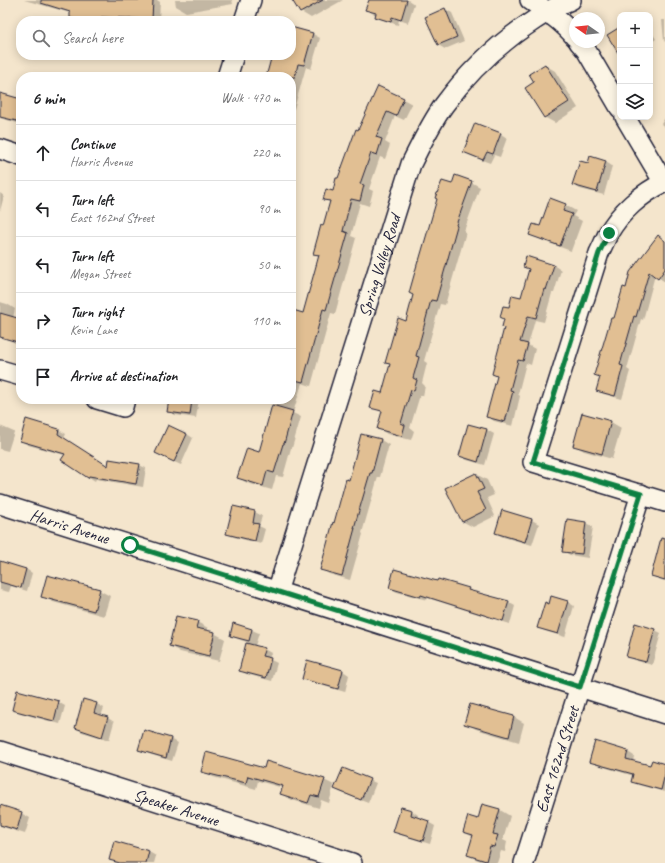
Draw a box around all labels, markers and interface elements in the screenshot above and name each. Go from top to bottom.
north arrow [569,12,605,48]
map controls [617,12,653,120]
button: + [617,12,653,48]
search box [16,16,296,60]
icon: search [30,27,52,49]
text: Search here [62,29,123,48]
button: − [617,48,653,84]
button: layers [617,84,653,120]
text: 6 min [32,88,65,109]
text: Walk · 470 m [221,90,280,106]
text: Continue [70,135,115,154]
icon: ahead [32,142,54,164]
text: 220 m [252,145,280,161]
text: Harris Avenue [70,154,132,170]
text: Turn left [70,191,113,210]
icon: left [32,198,54,220]
text: 90 m [258,201,280,217]
street label: Spring Valley Road [353,209,406,319]
text: East 162nd Street [70,210,154,226]
route end [600,224,618,242]
text: Turn left [70,247,113,266]
icon: left [32,254,54,276]
text: 50 m [258,257,280,273]
text: Megan Street [70,266,130,282]
text: Turn right [70,303,123,322]
icon: right [32,310,54,332]
text: 110 m [252,313,280,329]
text: Kevin Lane [70,322,117,338]
icon: arrive [32,366,54,388]
text: Arrive at destination [70,367,177,386]
street label: Harris Avenue [28,504,113,549]
route start [121,536,139,554]
street label: East 162nd Street [530,701,584,815]
street label: Speaker Avenue [131,784,223,831]

